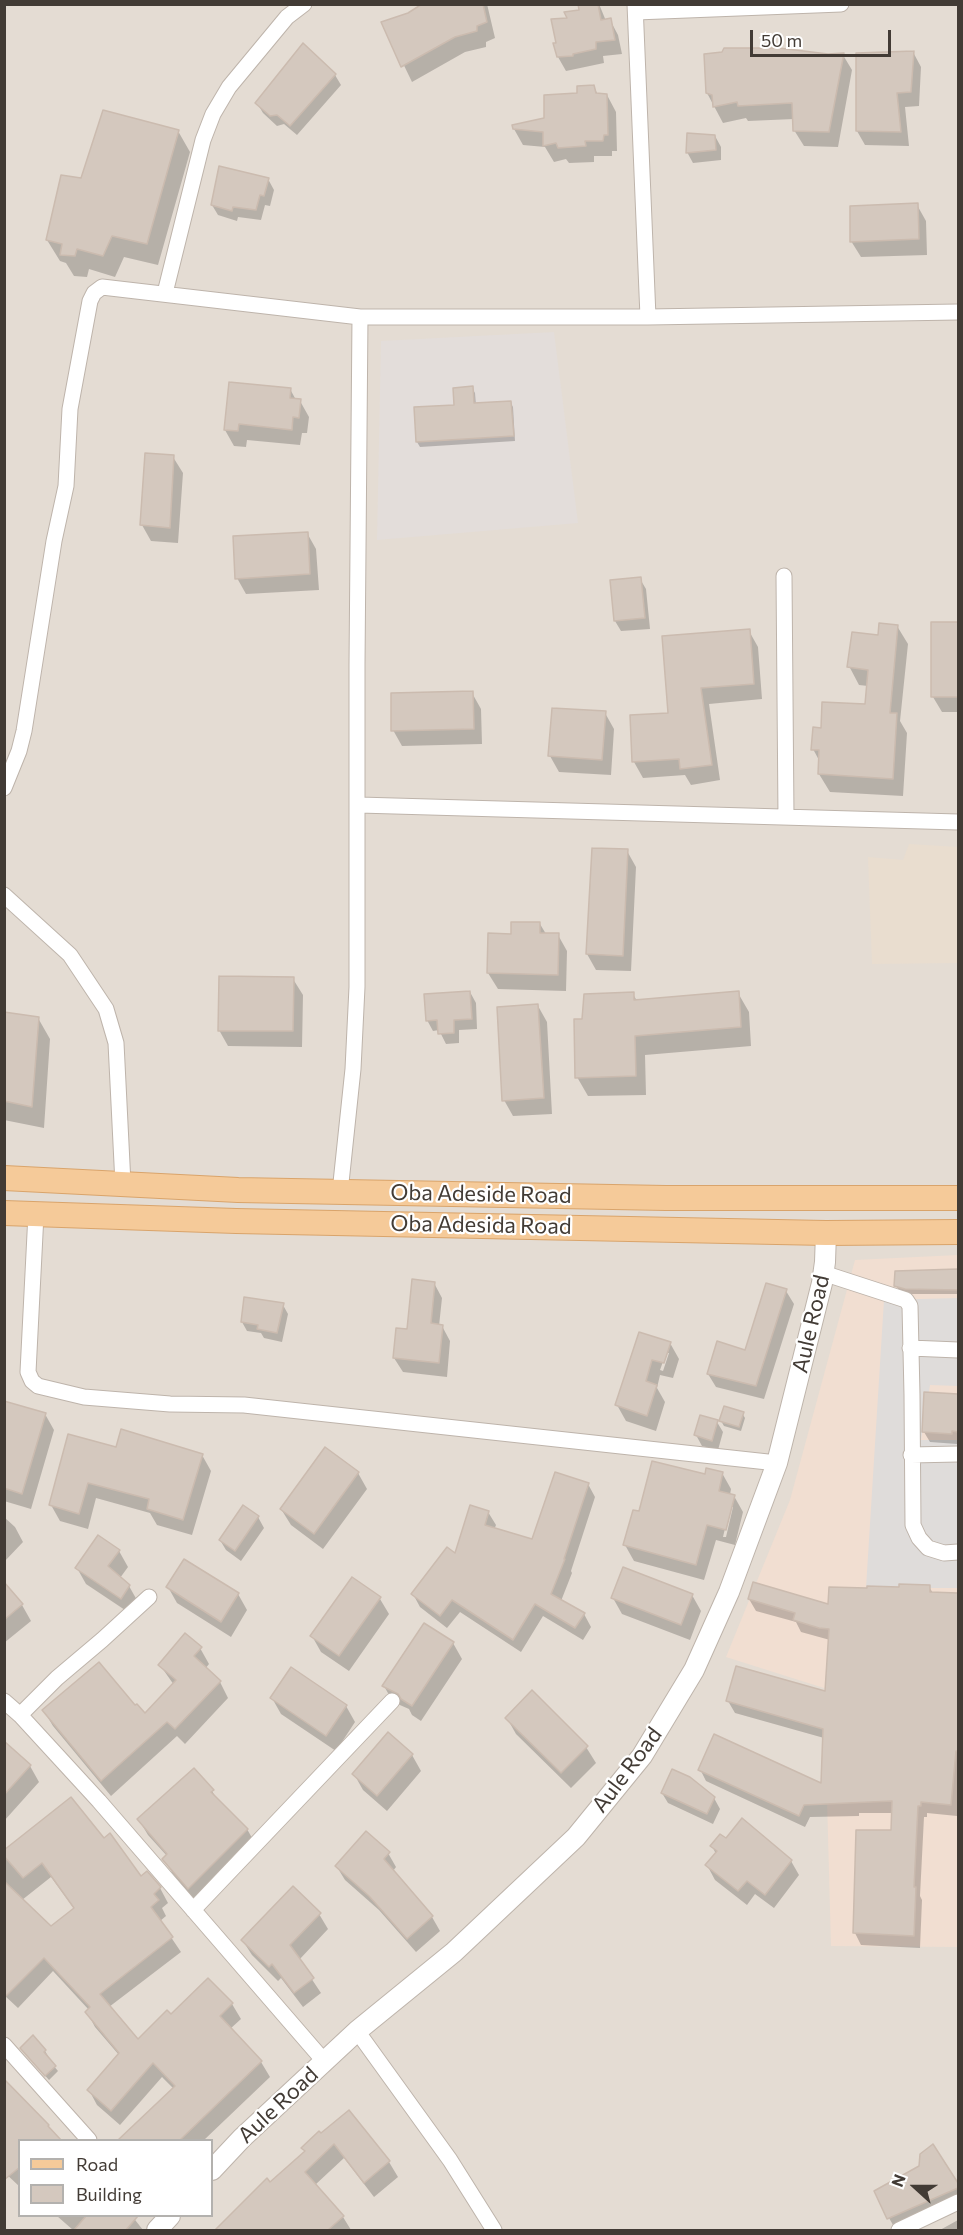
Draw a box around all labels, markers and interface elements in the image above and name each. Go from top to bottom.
scale bar [753,18,894,56]
text: 50 m [761,29,802,51]
street label: Oba Adeside Road [390,1179,572,1209]
street label: Oba Adesida Road [390,1210,572,1240]
street label: Aule Road [787,1272,835,1376]
street label: Aule Road [586,1722,668,1818]
street label: Aule Road [232,2061,324,2149]
legend [18,2139,213,2217]
text: Road [76,2153,118,2175]
north arrow [885,2157,945,2217]
text: N [887,2171,909,2189]
text: Building [76,2183,142,2205]

